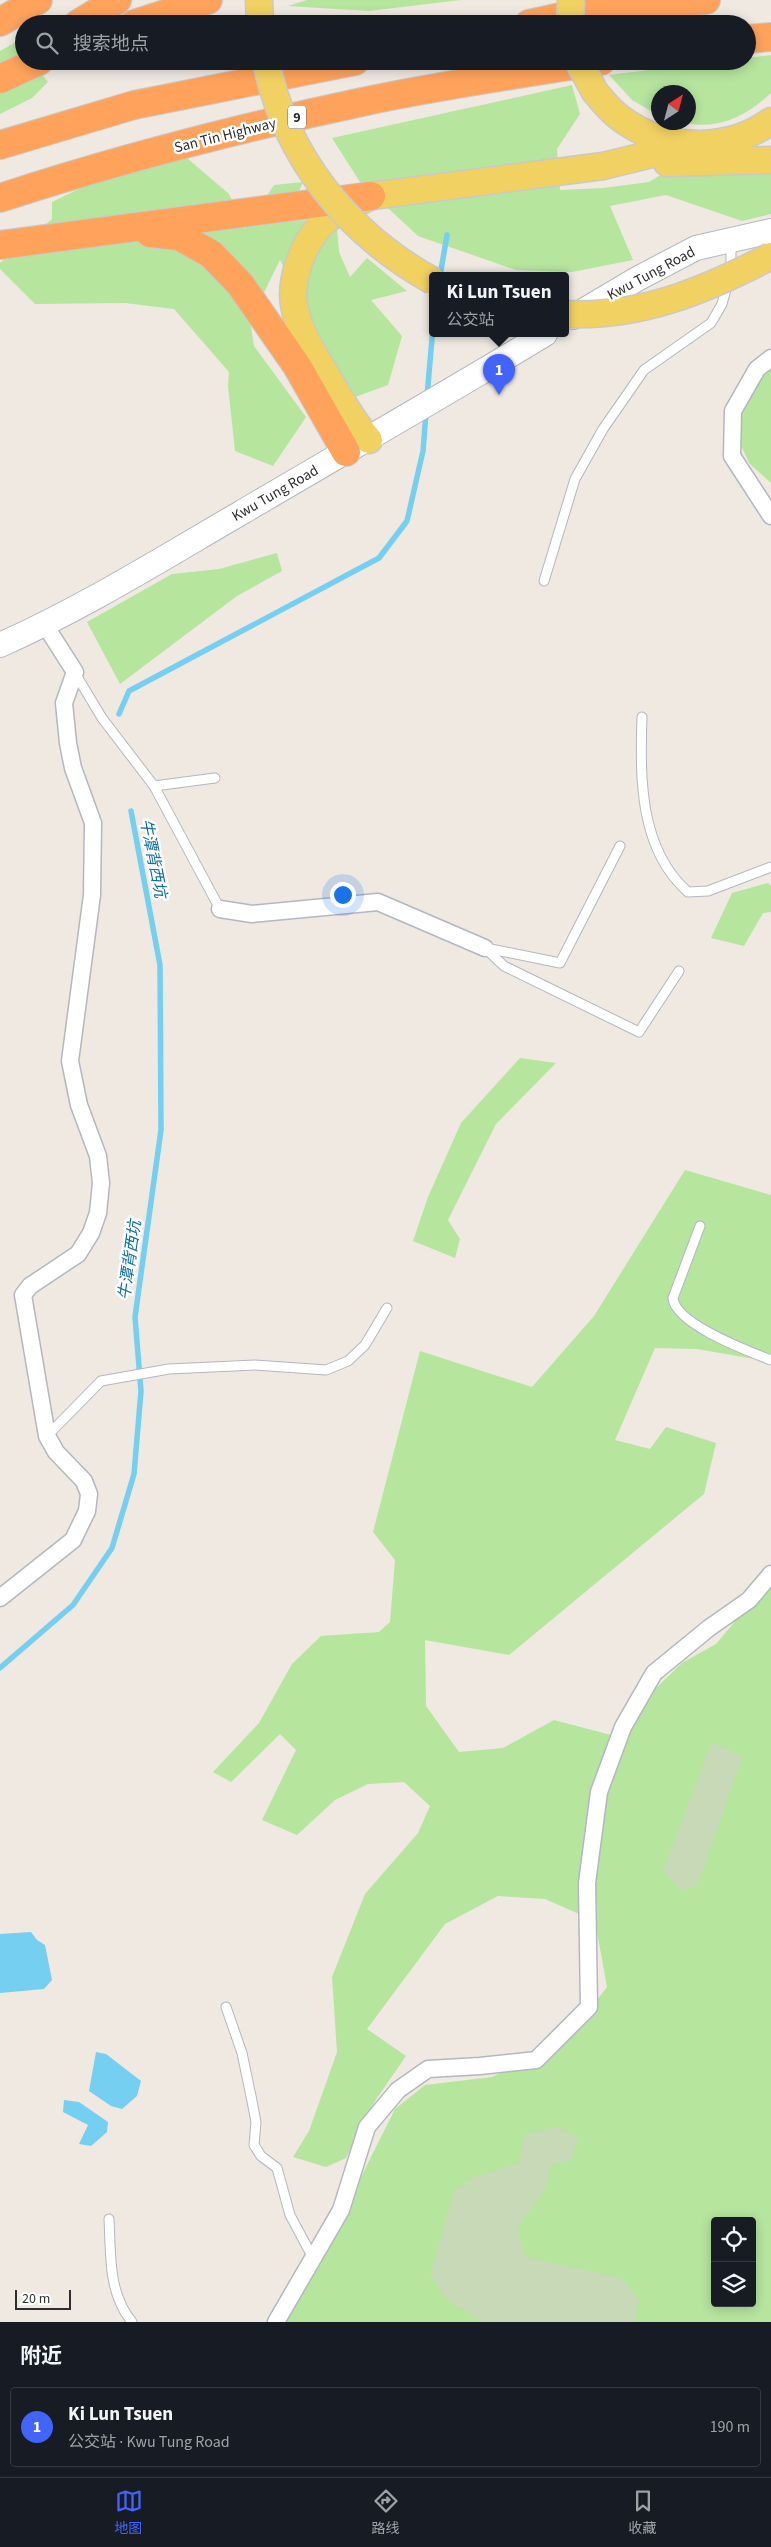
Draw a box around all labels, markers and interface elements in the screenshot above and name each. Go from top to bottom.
search box [15,15,756,70]
icon: search [33,29,61,57]
text: 搜索地点 [73,31,149,58]
north arrow [651,85,696,130]
road number: 9 [288,105,306,128]
street label: San Tin Highway [172,113,278,158]
street label: Kwu Tung Road [604,241,699,305]
popup [429,272,569,337]
text: Ki Lun Tsuen [446,279,552,306]
text: 公交站 [446,309,494,331]
pin: 1 [483,354,515,395]
street label: Kwu Tung Road [228,460,322,527]
water label: 牛潭背西坑 [135,817,172,902]
your location [330,882,356,908]
water label: 牛潭背西坑 [114,1217,147,1301]
map controls [711,2217,756,2307]
button: locate [711,2217,756,2262]
button: layers [711,2262,756,2307]
scale bar [15,2287,71,2310]
text: 20 m [22,2289,50,2309]
text: 附近 [20,2341,62,2371]
text: Ki Lun Tsuen [68,2401,173,2428]
text: 1 [33,2416,41,2438]
text: 190 m [710,2416,750,2438]
text: 公交站 · Kwu Tung Road [68,2431,230,2453]
tab: 地图 [115,2487,143,2539]
tab: 路线 [372,2487,400,2539]
tab: 收藏 [629,2487,657,2539]

